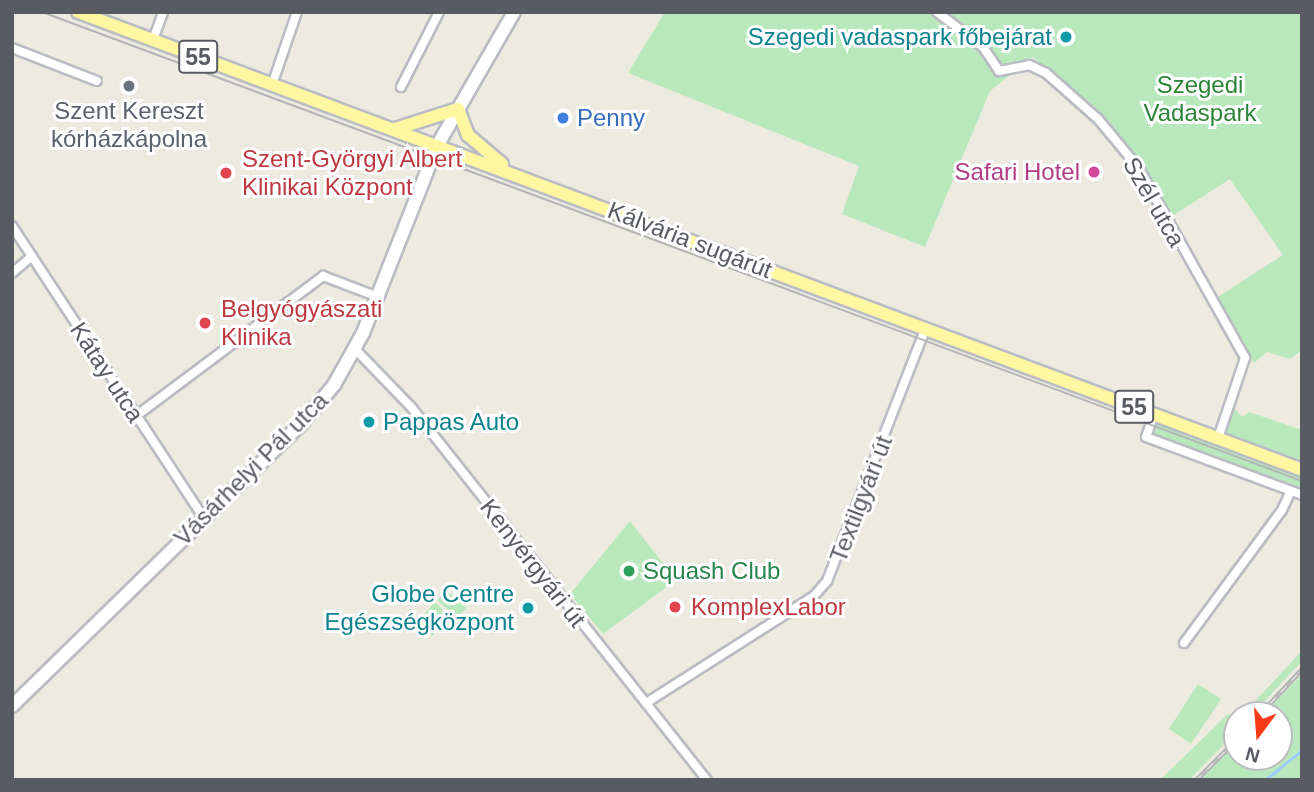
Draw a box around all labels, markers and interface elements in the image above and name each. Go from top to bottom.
place label: Szegedi vadaspark főbejárat [748,23,1052,51]
marker: Szegedi vadaspark főbejárat [1058,29,1074,45]
road number: 55 [177,38,219,76]
park label: Szegedi Vadaspark [1144,71,1256,127]
marker: Szent Kereszt kórházkápolna [121,78,137,94]
place label: Szent Kereszt kórházkápolna [51,97,207,153]
place label: Penny [577,104,645,132]
marker: Penny [555,110,571,126]
place label: Szent-Györgyi Albert Klinikai Központ [242,145,463,201]
street label: Szél utca [1117,152,1191,252]
place label: Safari Hotel [955,158,1080,186]
marker: Szent-Györgyi Albert Klinikai Központ [216,163,236,183]
marker: Safari Hotel [1086,164,1102,180]
street label: Kálvária sugárút [604,195,776,285]
place label: Belgyógyászati Klinika [221,295,382,351]
marker: Belgyógyászati Klinika [195,313,215,333]
street label: Kátay utca [64,317,150,427]
street label: Vásárhelyi Pál utca [168,386,334,552]
road number: 55 [1113,388,1155,426]
place label: Pappas Auto [383,408,520,436]
marker: Pappas Auto [361,414,377,430]
street label: Textilgyári út [824,432,898,566]
street label: Kenyérgyári út [474,493,592,633]
place label: Squash Club [643,557,780,585]
marker: Squash Club [621,563,637,579]
place label: Globe Centre Egészségközpont [325,580,514,636]
place label: KomplexLabor [691,593,846,621]
marker: KomplexLabor [665,597,685,617]
marker: Globe Centre Egészségközpont [520,600,536,616]
north arrow [1223,701,1293,771]
text: N [1243,743,1262,767]

